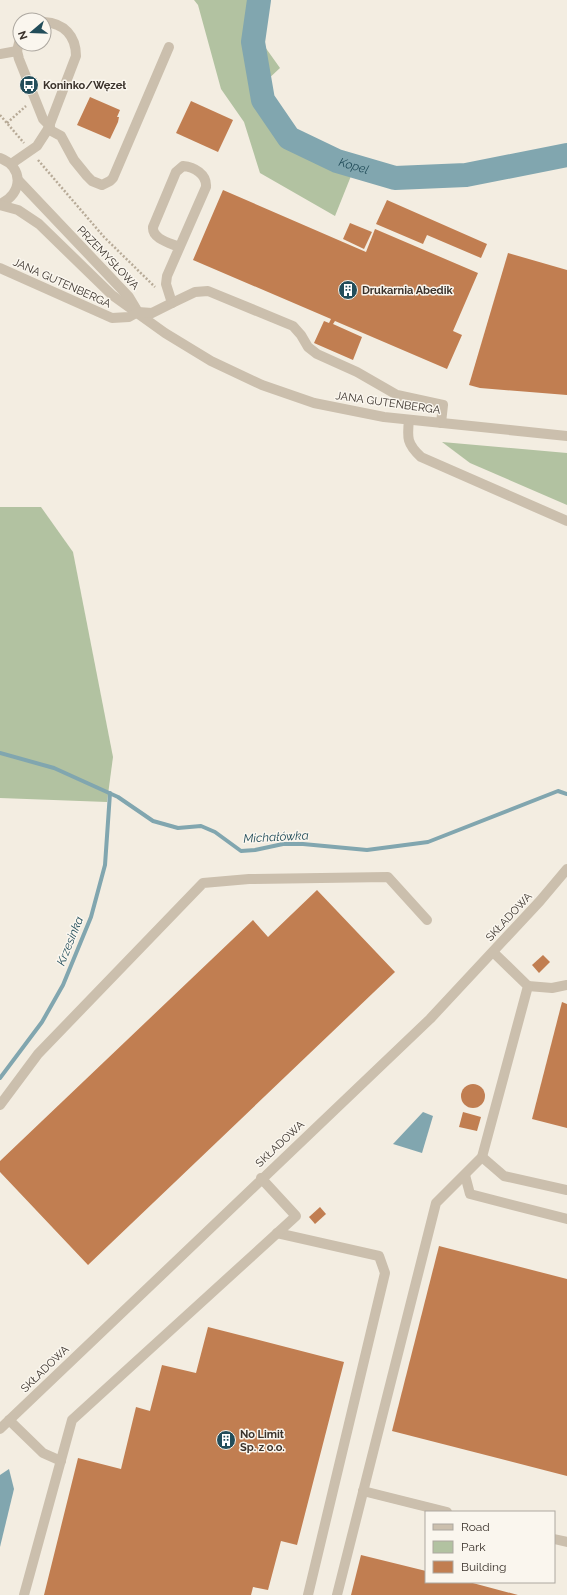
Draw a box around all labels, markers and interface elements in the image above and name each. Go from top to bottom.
north arrow [12,12,52,52]
text: N [16,29,31,41]
bus stop icon: Koninko/Węzeł [18,74,40,96]
place label: Koninko/Węzeł [43,79,126,92]
water label: Kopel [337,155,370,177]
street label: PRZEMYSŁOWA [74,224,142,293]
street label: JANA GUTENBERGA [11,256,113,311]
building icon: Drukarnia Abedik [337,279,359,301]
place label: Drukarnia Abedik [362,284,453,297]
street label: JANA GUTENBERGA [335,389,442,417]
water label: Michałówka [243,828,309,846]
street label: SKŁADOWA [483,890,535,944]
water label: Krzesinka [54,914,86,968]
street label: SKŁADOWA [253,1118,307,1170]
street label: SKŁADOWA [18,1342,72,1395]
place label: No Limit Sp. z o.o. [240,1428,285,1454]
building icon: No Limit Sp. z o.o. [215,1429,237,1451]
legend [425,1511,555,1583]
text: Road [461,1520,490,1534]
text: Park [461,1540,486,1554]
text: Building [461,1560,507,1574]

